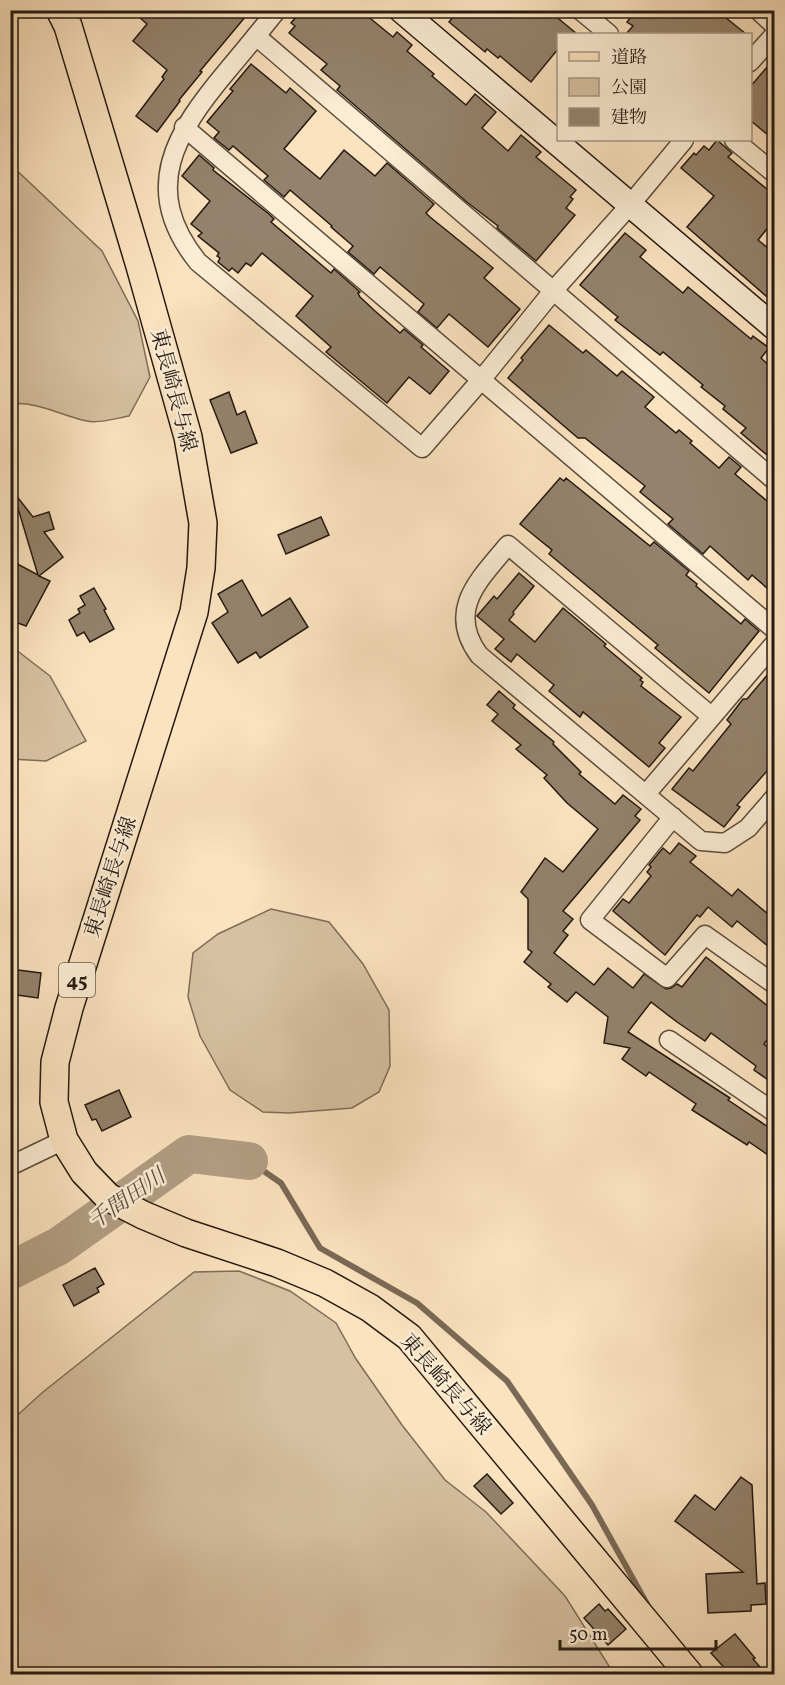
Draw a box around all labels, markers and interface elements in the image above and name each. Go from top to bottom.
legend [557,33,752,141]
text: 道路 [611,46,647,71]
text: 公園 [611,76,647,101]
text: 建物 [611,106,647,131]
street label: 東長崎長与線 [142,326,203,455]
street label: 東長崎長与線 [78,813,145,942]
road number: 45 [59,963,95,997]
water label: 千間田川 [82,1161,174,1238]
street label: 東長崎長与線 [393,1328,497,1442]
scale bar [560,1613,716,1651]
text: 50 m [569,1623,608,1648]

